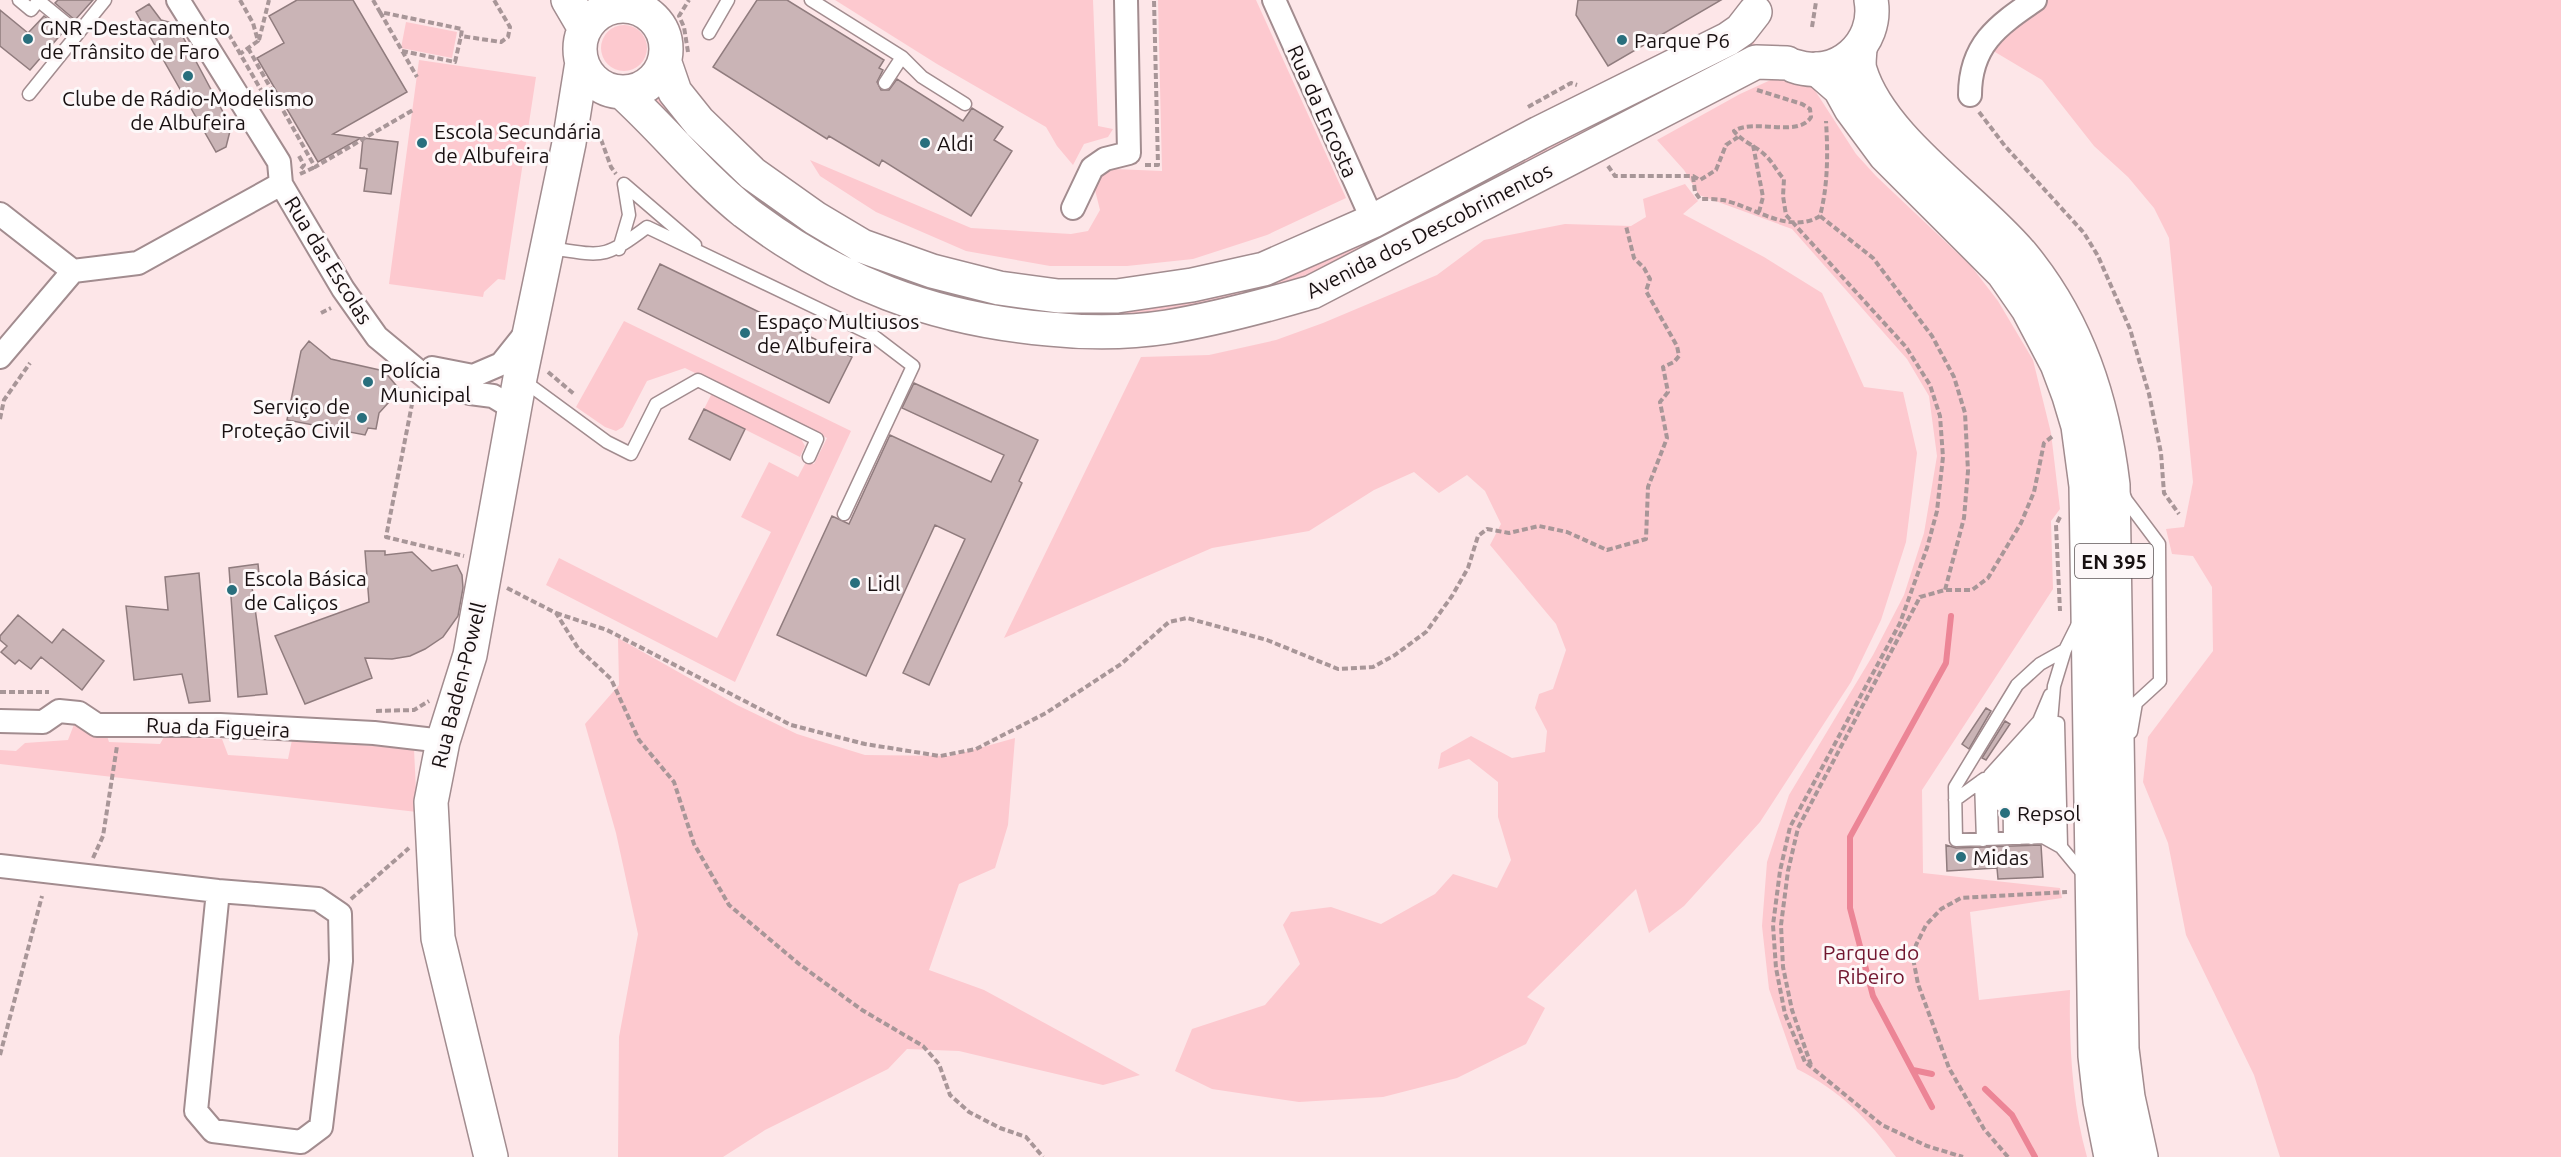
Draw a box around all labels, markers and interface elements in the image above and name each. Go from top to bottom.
place label: GNR -Destacamento de Trânsito de Faro [40,15,230,63]
place label: Parque P6 [1634,28,1730,52]
marker: GNR -Destacamento de Trânsito de Faro [21,32,35,46]
marker: Parque P6 [1615,33,1629,47]
street label: Rua da Encosta [1283,41,1363,181]
marker: Clube de Rádio-Modelismo de Albufeira [181,69,195,83]
place label: Clube de Rádio-Modelismo de Albufeira [62,86,314,134]
place label: Escola Secundária de Albufeira [434,119,601,167]
place label: Aldi [937,131,974,155]
marker: Escola Secundária de Albufeira [415,136,429,150]
marker: Aldi [918,136,932,150]
street label: Avenida dos Descobrimentos [1302,157,1556,303]
street label: Rua das Escolas [280,192,378,328]
place label: Espaço Multiusos de Albufeira [757,309,919,357]
marker: Espaço Multiusos de Albufeira [738,326,752,340]
place label: Polícia Municipal [380,358,471,406]
marker: Polícia Municipal [361,375,375,389]
place label: Serviço de Proteção Civil [221,394,350,442]
marker: Serviço de Proteção Civil [355,411,369,425]
road number: EN 395 [2075,544,2153,578]
place label: Escola Básica de Caliços [244,566,367,614]
place label: Lidl [867,571,901,595]
marker: Lidl [848,576,862,590]
marker: Escola Básica de Caliços [225,583,239,597]
street label: Rua Baden-Powell [426,600,490,770]
street label: Rua da Figueira [146,712,290,742]
place label: Repsol [2017,801,2081,825]
marker: Repsol [1998,806,2012,820]
place label: Midas [1973,845,2029,869]
marker: Midas [1954,850,1968,864]
park label: Parque do Ribeiro [1823,940,1919,988]

